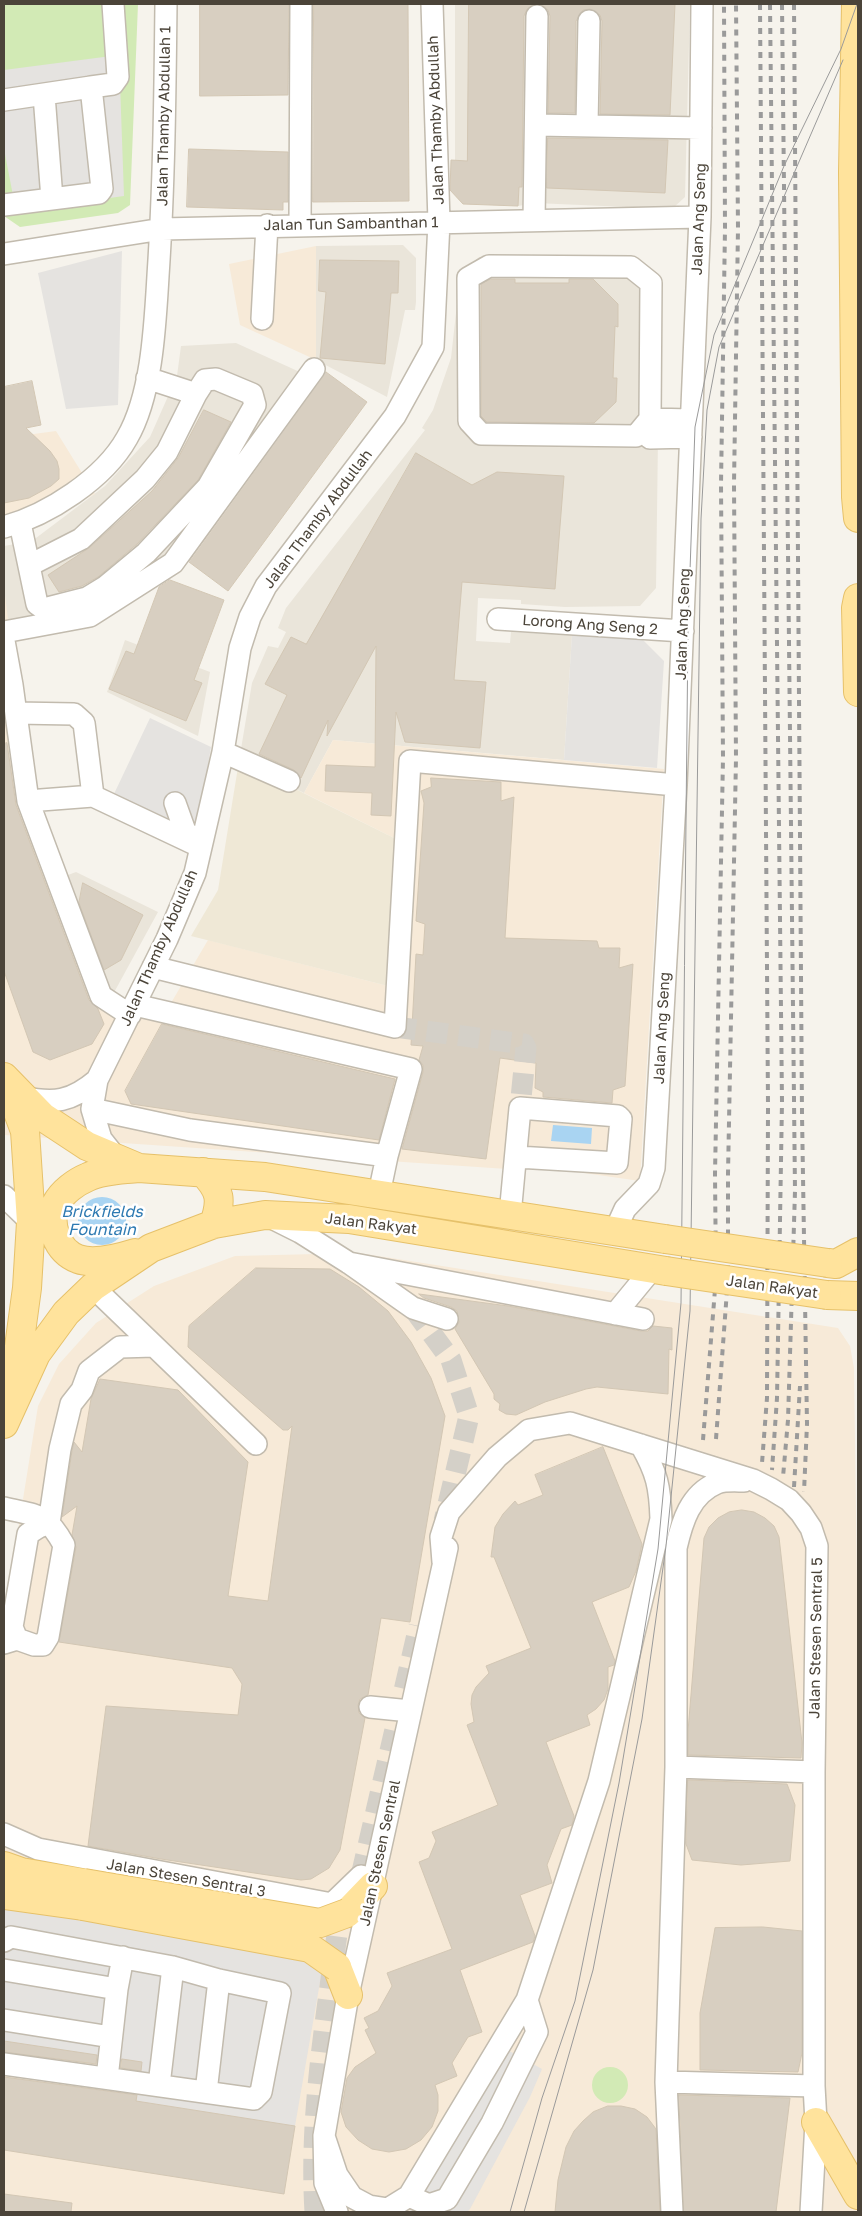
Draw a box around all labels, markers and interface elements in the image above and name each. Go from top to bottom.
street label: Jalan Thamby Abdullah 1 [153,26,175,206]
street label: Jalan Thamby Abdullah [424,35,448,205]
street label: Jalan Ang Seng [688,163,710,275]
street label: Jalan Tun Sambanthan 1 [263,213,439,235]
street label: Jalan Thamby Abdullah [260,446,376,592]
street label: Jalan Ang Seng [672,568,694,680]
street label: Lorong Ang Seng 2 [522,611,658,639]
street label: Jalan Thamby Abdullah [116,867,202,1029]
street label: Jalan Ang Seng [650,972,674,1084]
water label: Brickfields Fountain [61,1202,143,1240]
street label: Jalan Rakyat [324,1209,418,1239]
street label: Jalan Rakyat [725,1272,819,1302]
street label: Jalan Stesen Sentral 5 [806,1557,826,1719]
street label: Jalan Stesen Sentral [356,1778,404,1928]
street label: Jalan Stesen Sentral 3 [105,1855,267,1901]

